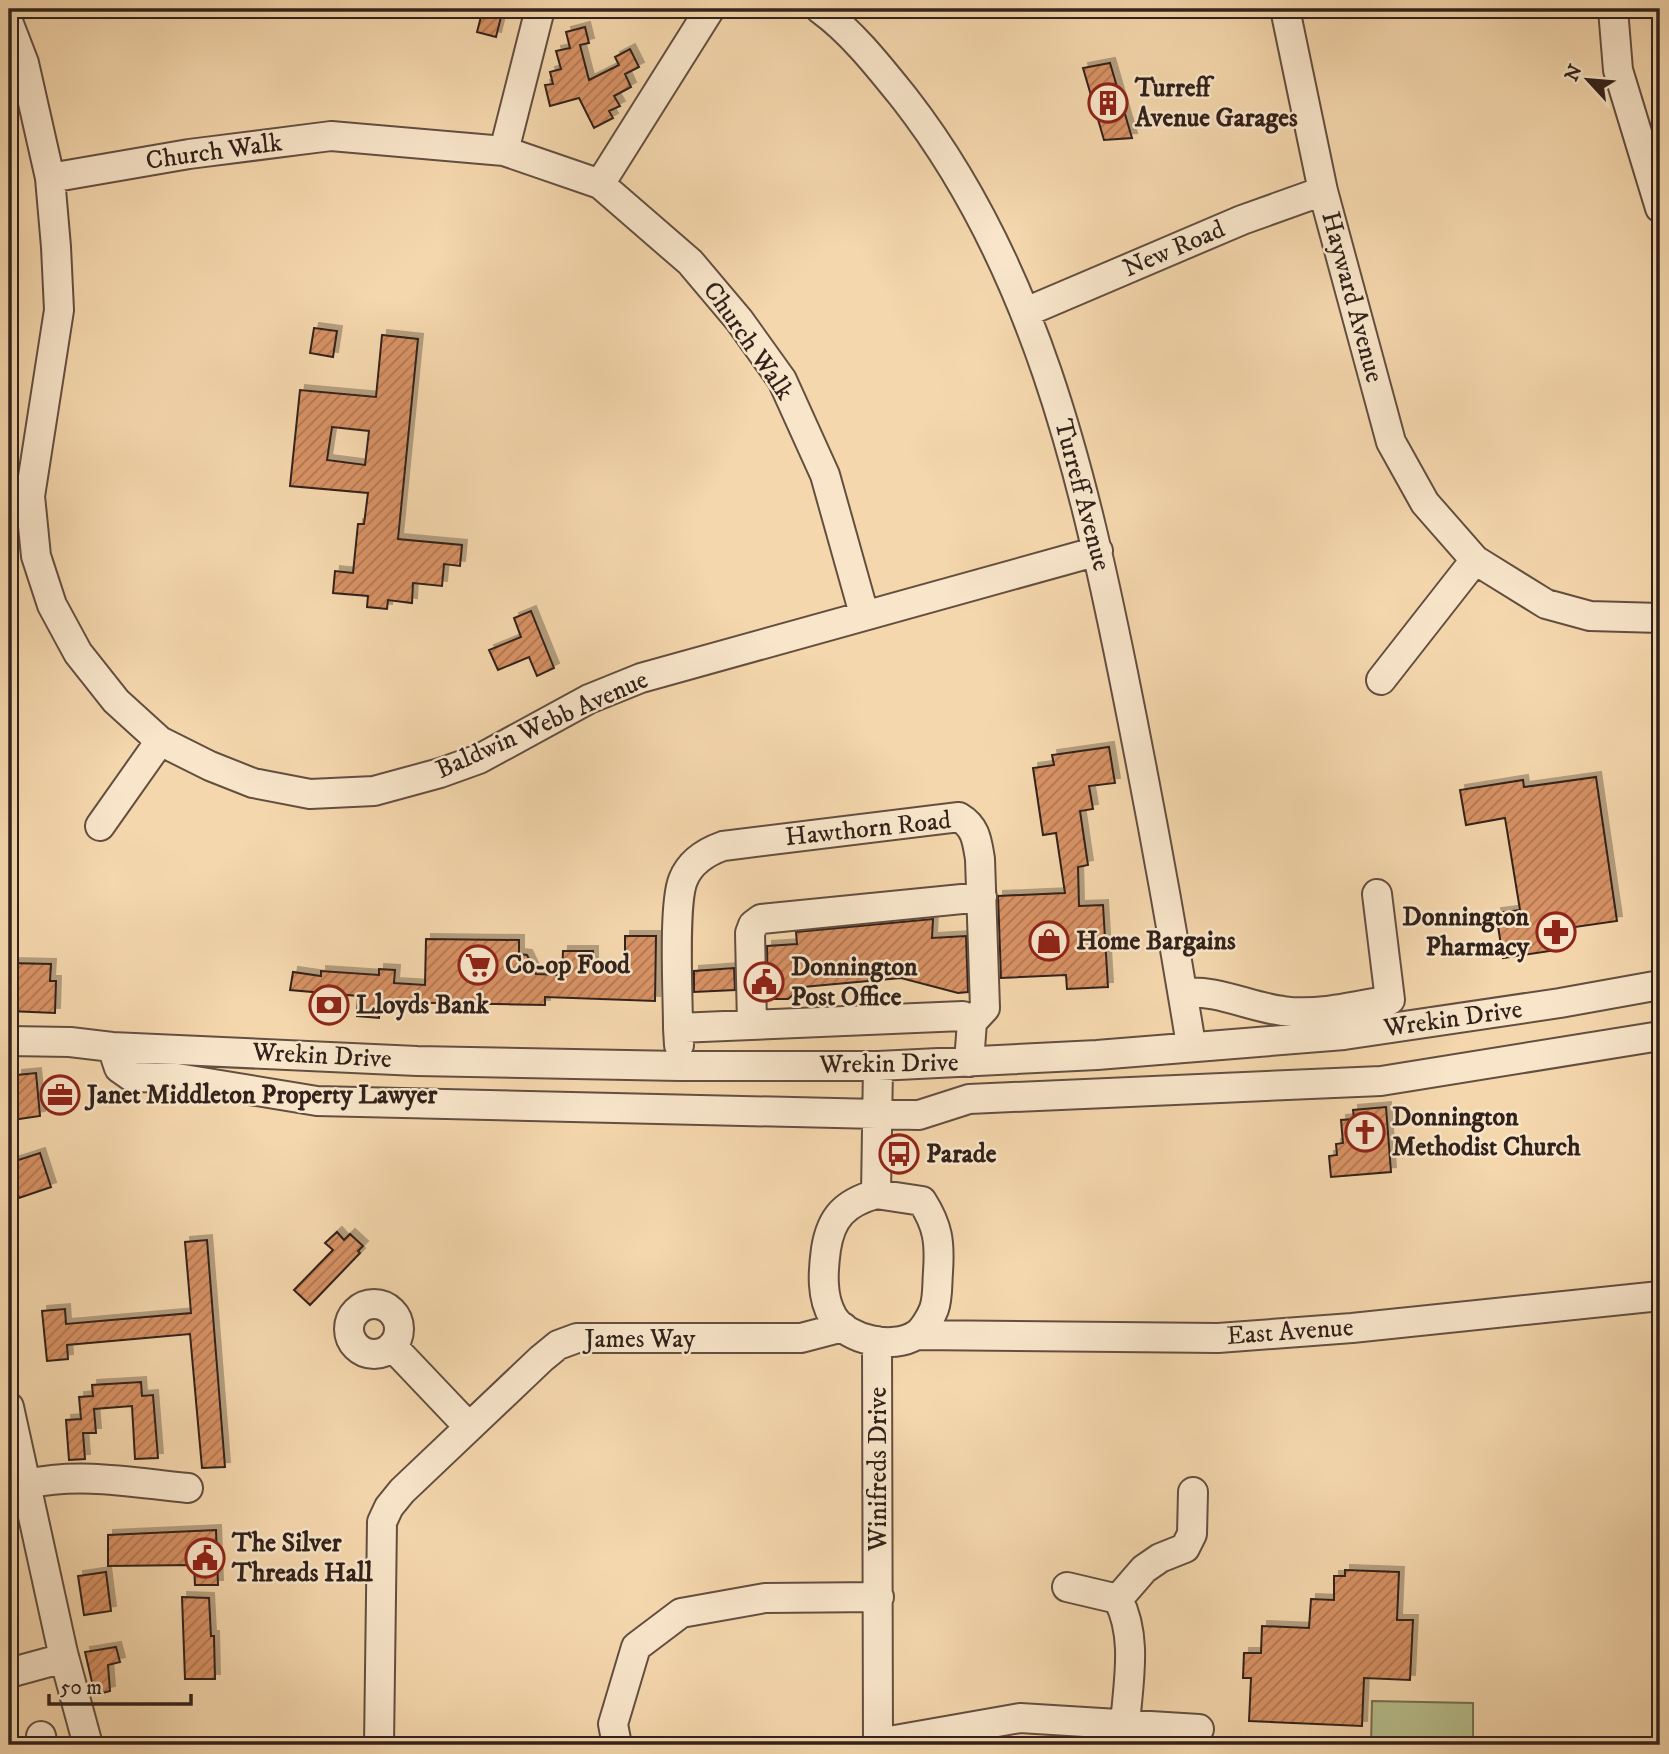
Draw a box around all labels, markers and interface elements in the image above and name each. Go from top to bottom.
north arrow [1554,46,1624,116]
text: N [1560,61,1588,85]
place label: Turreff Avenue Garages [1134,72,1298,135]
building icon: Turreff Avenue Garages [1087,82,1129,124]
street label: Church Walk [144,126,284,178]
street label: Hayward Avenue [1313,208,1391,386]
street label: New Road [1118,213,1230,285]
street label: Church Walk [695,275,801,407]
street label: Turreff Avenue [1046,416,1118,574]
street label: Baldwin Webb Avenue [431,663,653,787]
street label: Hawthorn Road [783,804,953,854]
place label: Donnington Pharmacy [1402,901,1530,964]
pharmacy icon: Donnington Pharmacy [1535,911,1577,953]
shop icon: Home Bargains [1028,920,1070,962]
place label: Home Bargains [1076,925,1236,958]
supermarket icon: Co-op Food [457,944,499,986]
place label: Co-op Food [505,949,631,982]
place label: Donnington Post Office [791,951,918,1014]
public building icon: Donnington Post Office [743,961,785,1003]
bank icon: Lloyds Bank [308,984,350,1026]
place label: Lloyds Bank [356,989,490,1022]
street label: Wrekin Drive [1381,993,1524,1045]
street label: Wrekin Drive [250,1036,393,1076]
street label: Wrekin Drive [818,1046,959,1082]
office icon: Janet Middleton Property Lawyer [39,1074,81,1116]
place label: Janet Middleton Property Lawyer [84,1079,438,1112]
place label: Donnington Methodist Church [1392,1101,1581,1164]
church icon: Donnington Methodist Church [1344,1111,1386,1153]
bus stop icon: Parade [878,1133,920,1175]
place label: Parade [926,1138,997,1171]
street label: East Avenue [1225,1311,1355,1353]
street label: James Way [583,1323,696,1356]
street label: Winifreds Drive [862,1387,895,1552]
place label: The Silver Threads Hall [231,1527,374,1590]
public building icon: The Silver Threads Hall [184,1537,226,1579]
scale bar [49,1663,191,1707]
text: 50 m [60,1675,102,1701]

